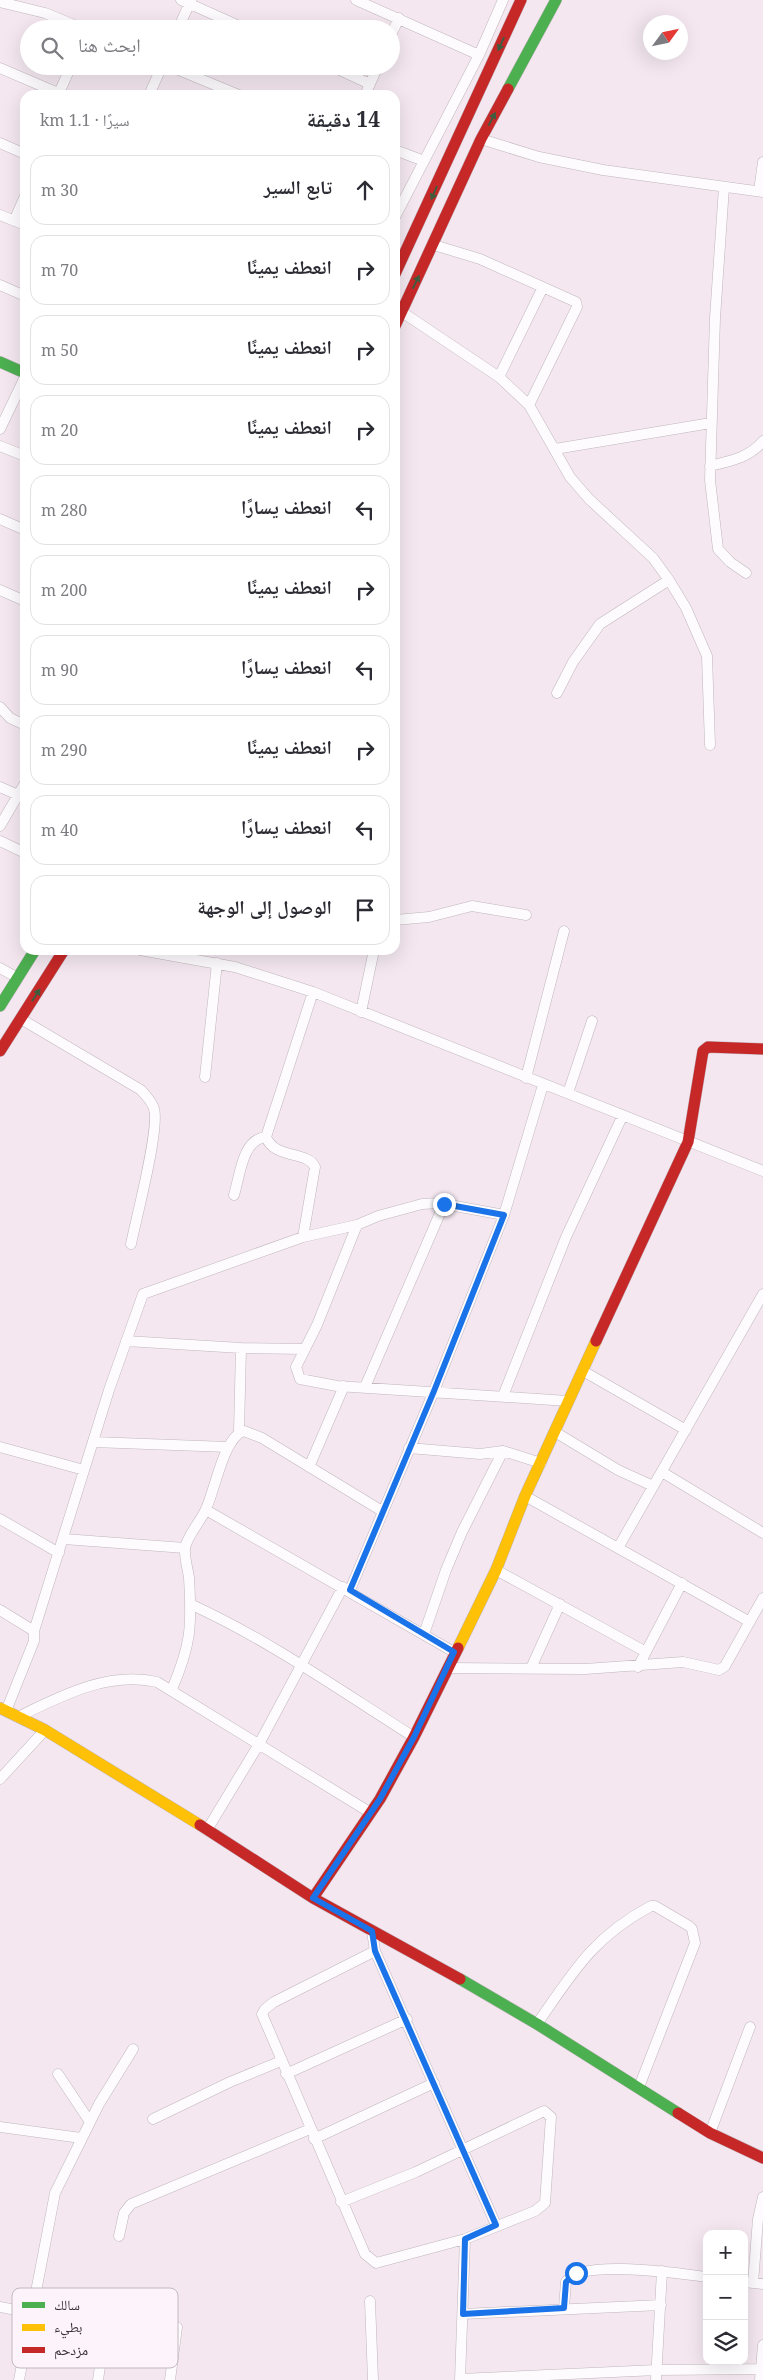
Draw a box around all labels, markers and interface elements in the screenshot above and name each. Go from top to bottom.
north arrow [643,15,688,60]
search box [20,20,400,75]
text: ابحث هنا [78,32,141,58]
icon: search [38,34,66,62]
one-way arrow [496,37,504,51]
text: 14 دقيقة [307,105,380,133]
text: سيرًا · 1.1 km [40,109,129,131]
one-way arrow [488,111,496,126]
text: تابع السير [264,174,332,200]
icon: ahead [351,176,379,204]
text: 30 m [41,179,78,201]
one-way arrow [429,186,437,200]
text: انعطف يمينًا [246,254,332,280]
icon: right [351,256,379,284]
text: 70 m [41,259,78,281]
one-way arrow [413,275,421,289]
text: انعطف يمينًا [246,334,332,360]
icon: right [351,336,379,364]
text: 50 m [41,339,78,361]
text: انعطف يمينًا [246,414,332,440]
icon: right [351,416,379,444]
text: 20 m [41,419,78,441]
text: انعطف يسارًا [241,494,332,520]
icon: left [351,496,379,524]
text: 280 m [41,499,87,521]
text: انعطف يمينًا [246,574,332,600]
icon: right [351,576,379,604]
text: 200 m [41,579,87,601]
text: انعطف يسارًا [241,654,332,680]
icon: left [351,656,379,684]
text: 90 m [41,659,78,681]
text: انعطف يمينًا [246,734,332,760]
icon: right [351,736,379,764]
text: 290 m [41,739,87,761]
text: انعطف يسارًا [241,814,332,840]
icon: left [351,816,379,844]
text: 40 m [41,819,78,841]
text: الوصول إلى الوجهة [197,894,332,920]
icon: arrive [351,896,379,924]
one-way arrow [31,989,41,1002]
route end [433,1193,456,1216]
map controls [703,2230,748,2365]
button: + [703,2230,748,2275]
route start [565,2262,588,2285]
button: − [703,2275,748,2320]
legend [12,2288,178,2368]
text: سالك [54,2295,80,2314]
text: بطيء [54,2317,83,2339]
button: layers [703,2320,748,2365]
text: مزدحم [54,2340,88,2360]

